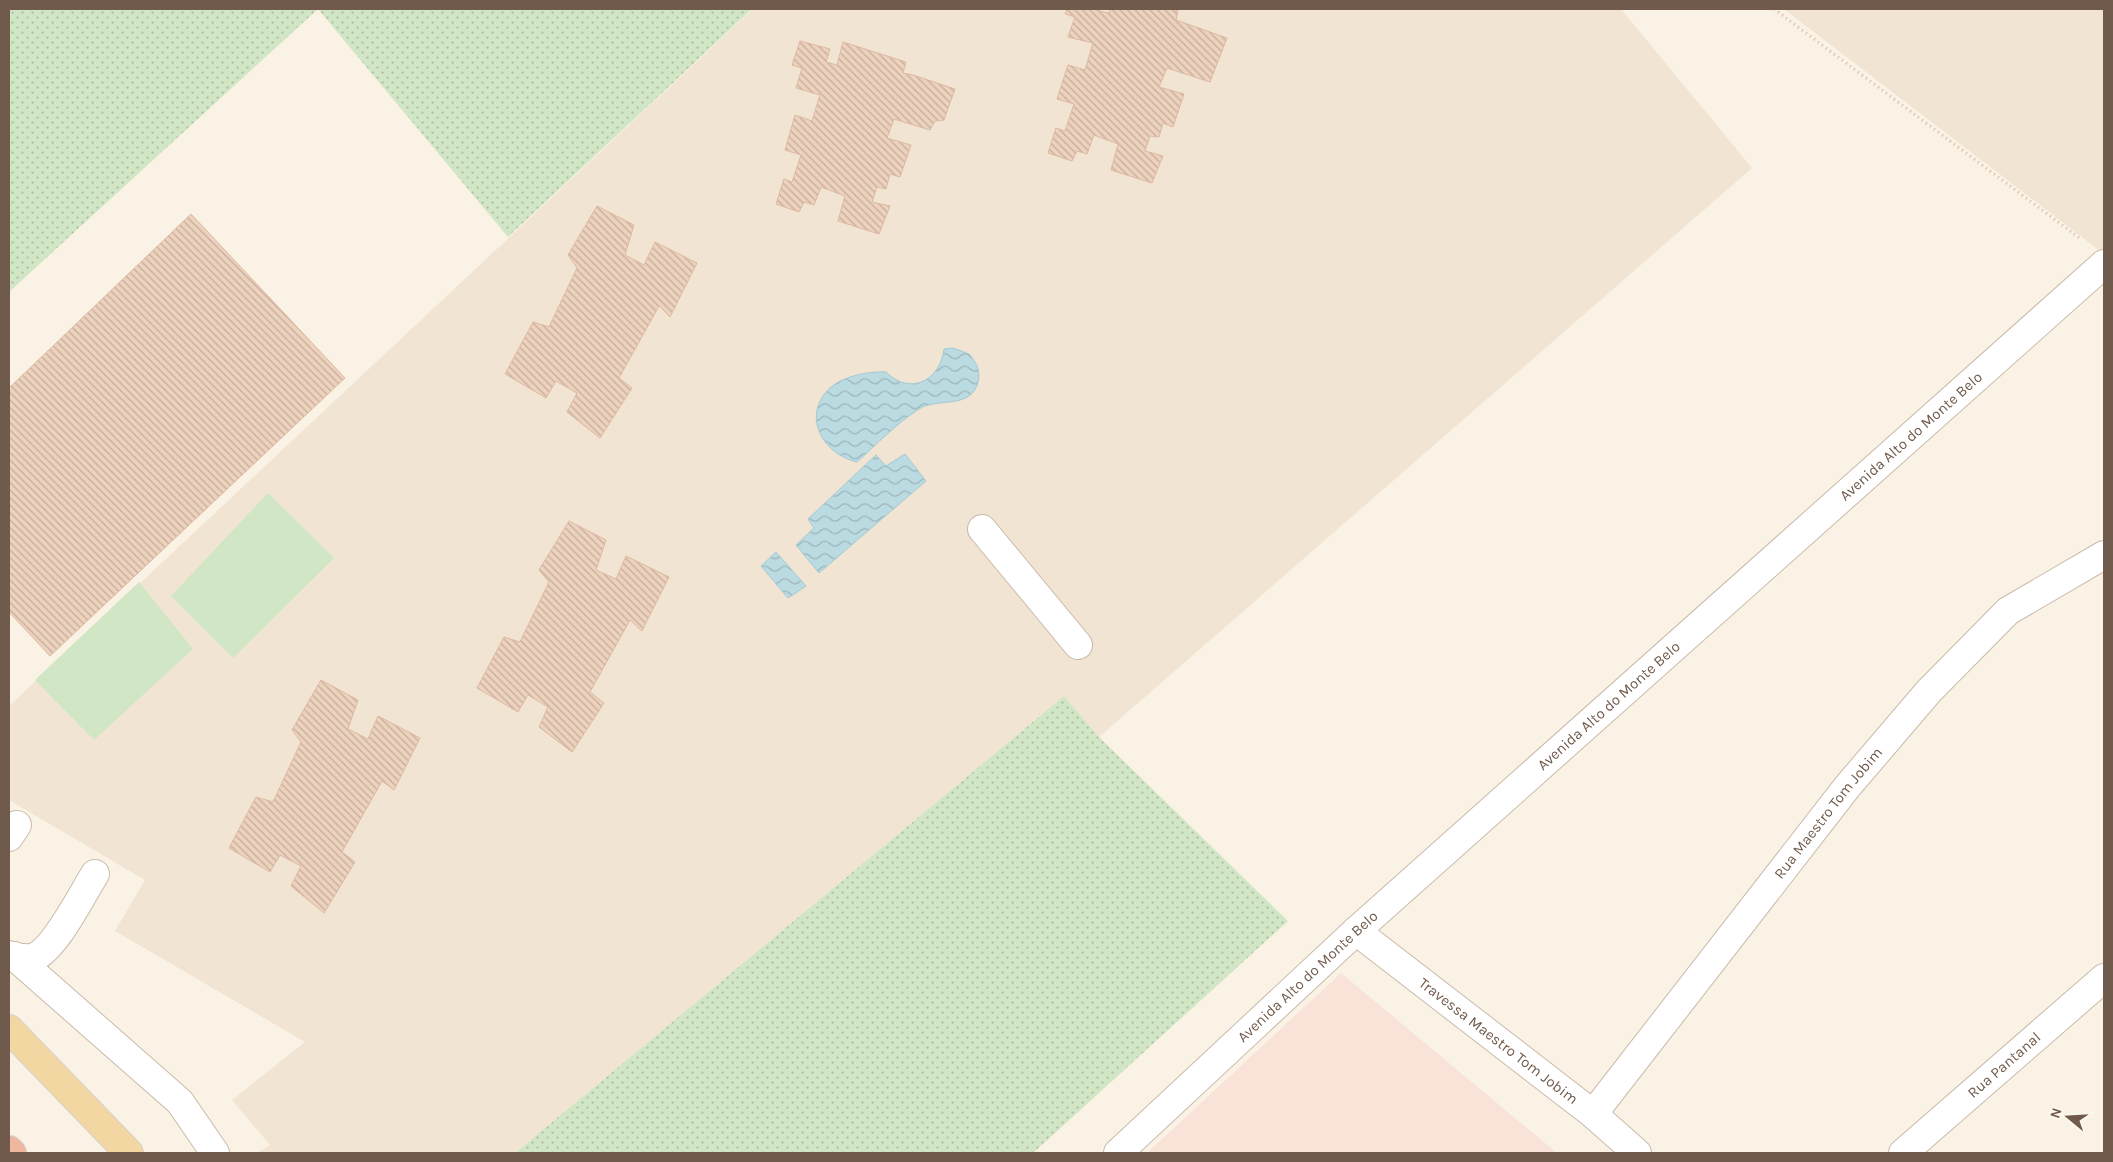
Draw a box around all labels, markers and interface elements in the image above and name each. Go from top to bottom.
street label: Avenida Alto do Monte Belo [1836,368,1986,504]
street label: Avenida Alto do Monte Belo [1534,637,1684,774]
street label: Rua Maestro Tom Jobim [1770,743,1886,882]
street label: Avenida Alto do Monte Belo [1234,907,1381,1046]
street label: Travessa Maestro Tom Jobim [1415,974,1582,1108]
street label: Rua Pantanal [1964,1028,2044,1102]
north arrow [2043,1092,2093,1142]
text: N [2046,1106,2066,1121]

